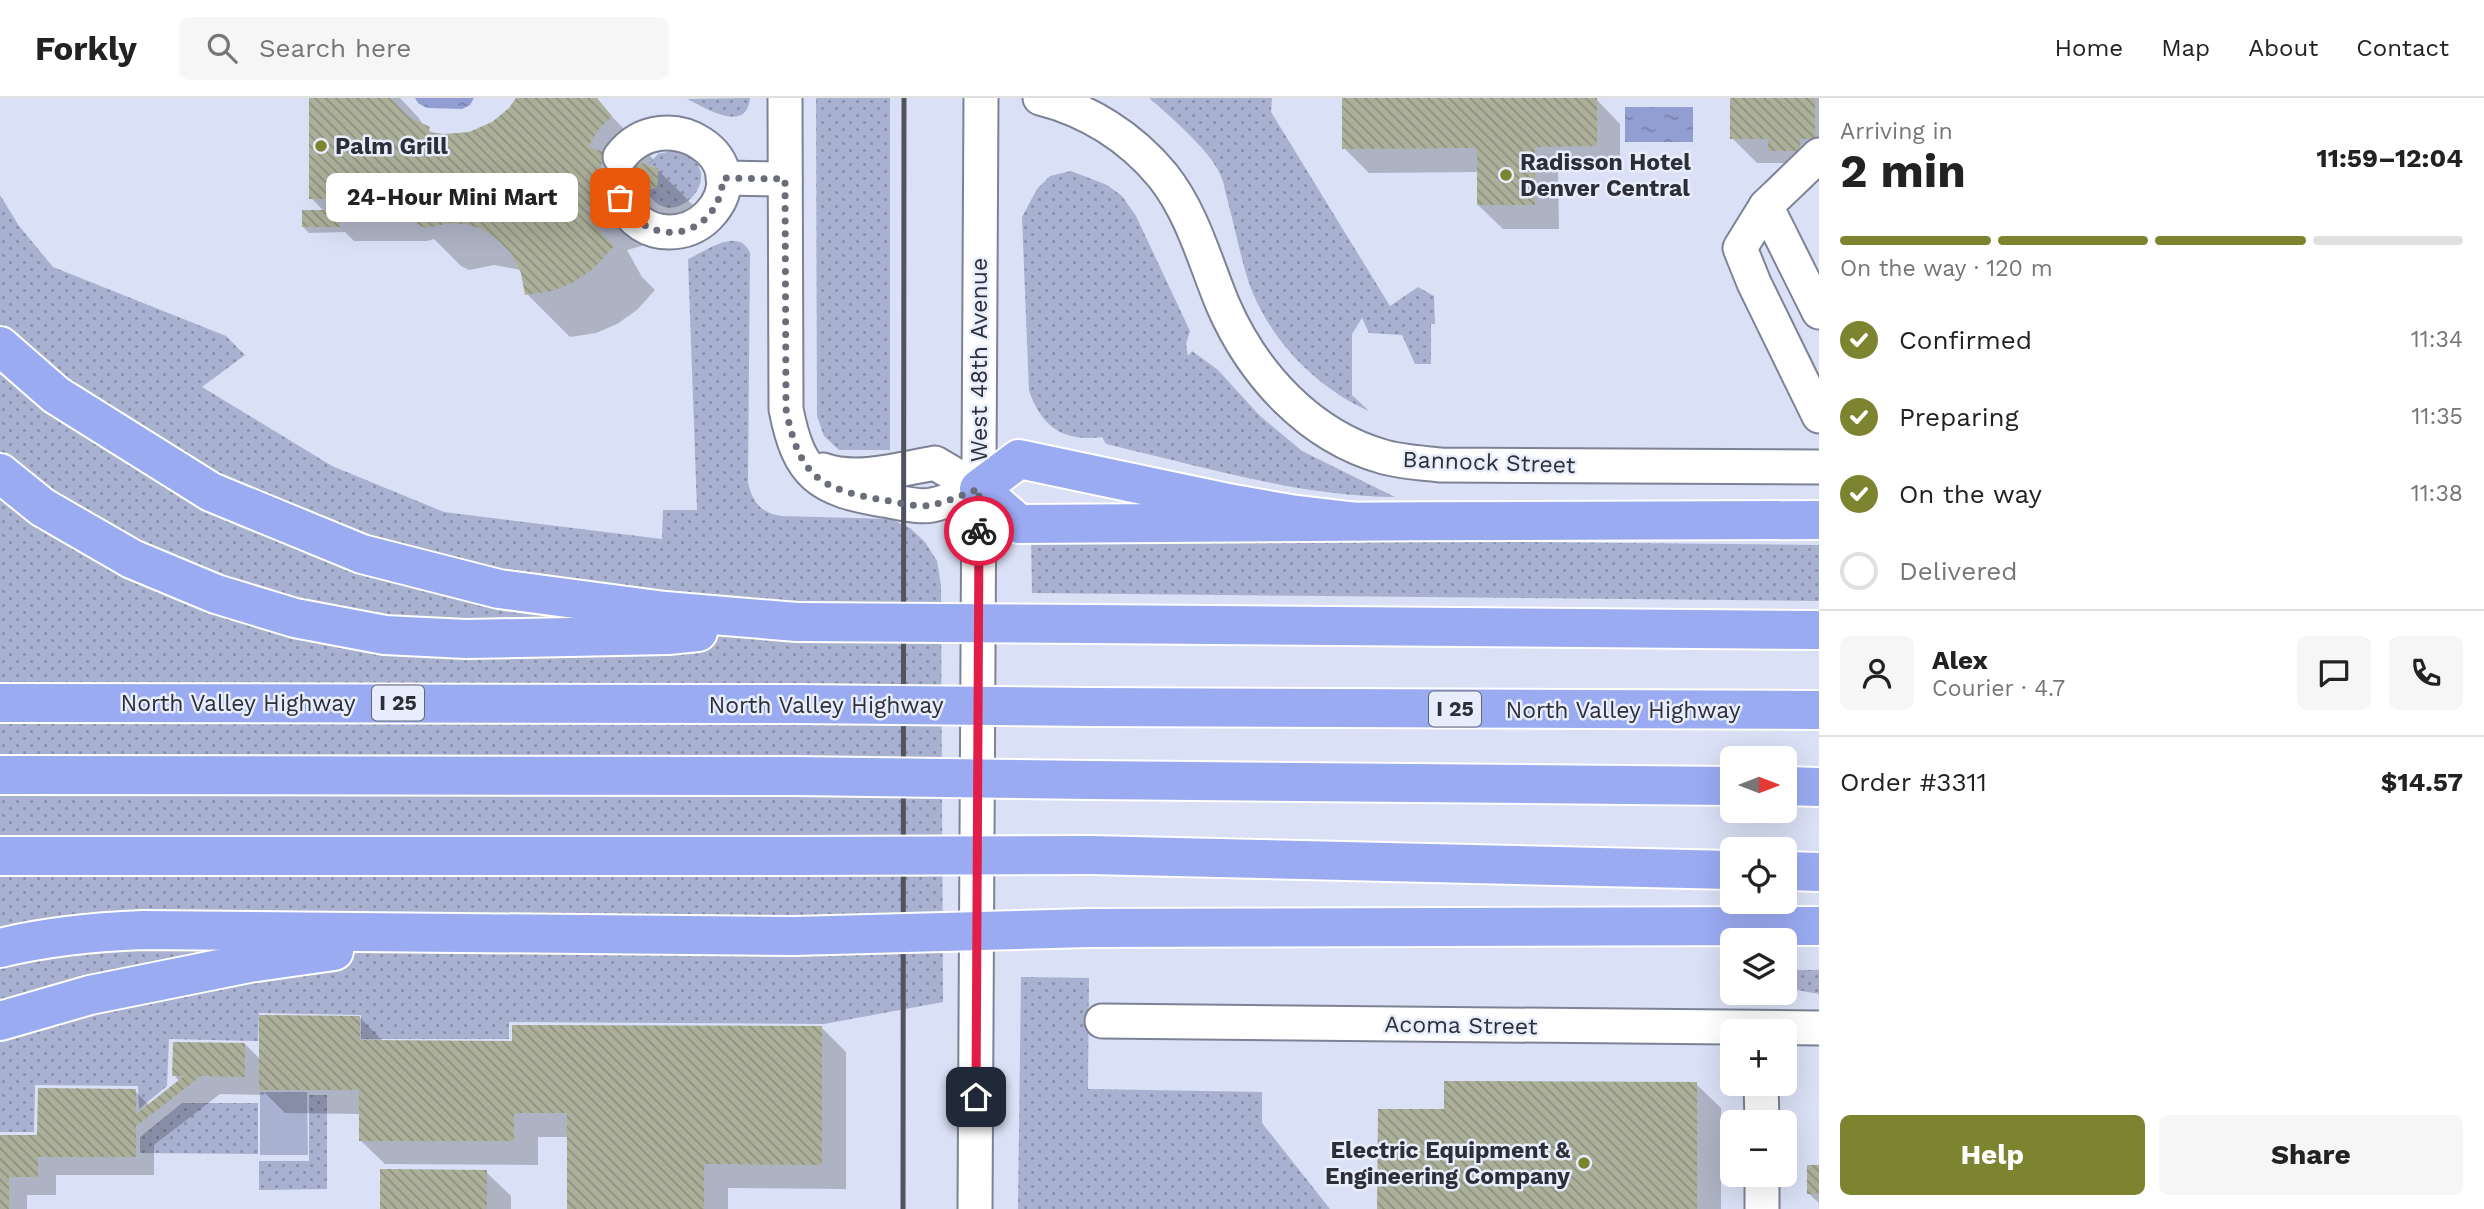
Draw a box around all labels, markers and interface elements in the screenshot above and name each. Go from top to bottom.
search box [179,17,669,80]
text: Forkly [35,29,137,68]
icon: search [203,29,241,67]
text: Search here [259,33,411,63]
text: Home [2055,34,2123,62]
text: Map [2161,34,2210,62]
text: About [2248,34,2318,62]
text: Contact [2356,34,2449,62]
text: Arriving in [1840,118,1953,145]
place label: Palm Grill [335,133,448,160]
marker: Palm Grill [313,138,329,154]
text: 11:59–12:04 [2317,143,2463,173]
text: 2 min [1840,144,1966,198]
place label: Radisson Hotel Denver Central [1520,149,1691,202]
marker: Radisson Hotel Denver Central [1498,167,1514,183]
pin [590,168,650,228]
callout: 24-Hour Mini Mart [326,174,578,222]
icon: bag [601,179,639,217]
text: 24-Hour Mini Mart [347,184,557,211]
text: On the way · 120 m [1840,255,2053,282]
street label: West 48th Avenue [966,258,993,462]
icon: check [1840,321,1878,359]
text: Confirmed [1899,325,2032,355]
text: 11:34 [2411,326,2463,353]
icon: check [1840,398,1878,436]
text: Preparing [1899,402,2019,432]
text: 11:35 [2411,403,2463,430]
street label: Bannock Street [1402,446,1576,479]
icon: check [1840,475,1878,513]
text: On the way [1899,479,2042,509]
text: 11:38 [2411,480,2463,507]
courier [944,496,1014,566]
icon: bike [960,512,998,550]
text: Delivered [1899,556,2018,586]
button: person [1840,636,1914,710]
button: chat [2297,636,2371,710]
button: phone [2389,636,2463,710]
text: Alex [1932,645,1988,675]
text: Courier · 4.7 [1932,675,2065,702]
road number: I 25 [372,686,424,720]
street label: North Valley Highway [120,690,356,717]
street label: North Valley Highway [708,692,944,719]
road number: I 25 [1429,692,1481,726]
street label: North Valley Highway [1505,697,1741,724]
north arrow [1720,746,1797,822]
map controls [1720,746,1797,1187]
text: Order #3311 [1840,767,1987,797]
text: $14.57 [2381,767,2463,797]
button: locate [1720,837,1797,914]
button: layers [1720,928,1797,1005]
street label: Acoma Street [1384,1011,1538,1040]
button: + [1720,1019,1797,1096]
pin [946,1067,1006,1127]
icon: home [957,1078,995,1116]
button: − [1720,1110,1797,1187]
button: Help [1840,1115,2145,1195]
button: Share [2159,1115,2463,1195]
place label: Electric Equipment & Engineering Company [1325,1137,1570,1190]
marker: Electric Equipment & Engineering Company [1576,1155,1592,1171]

